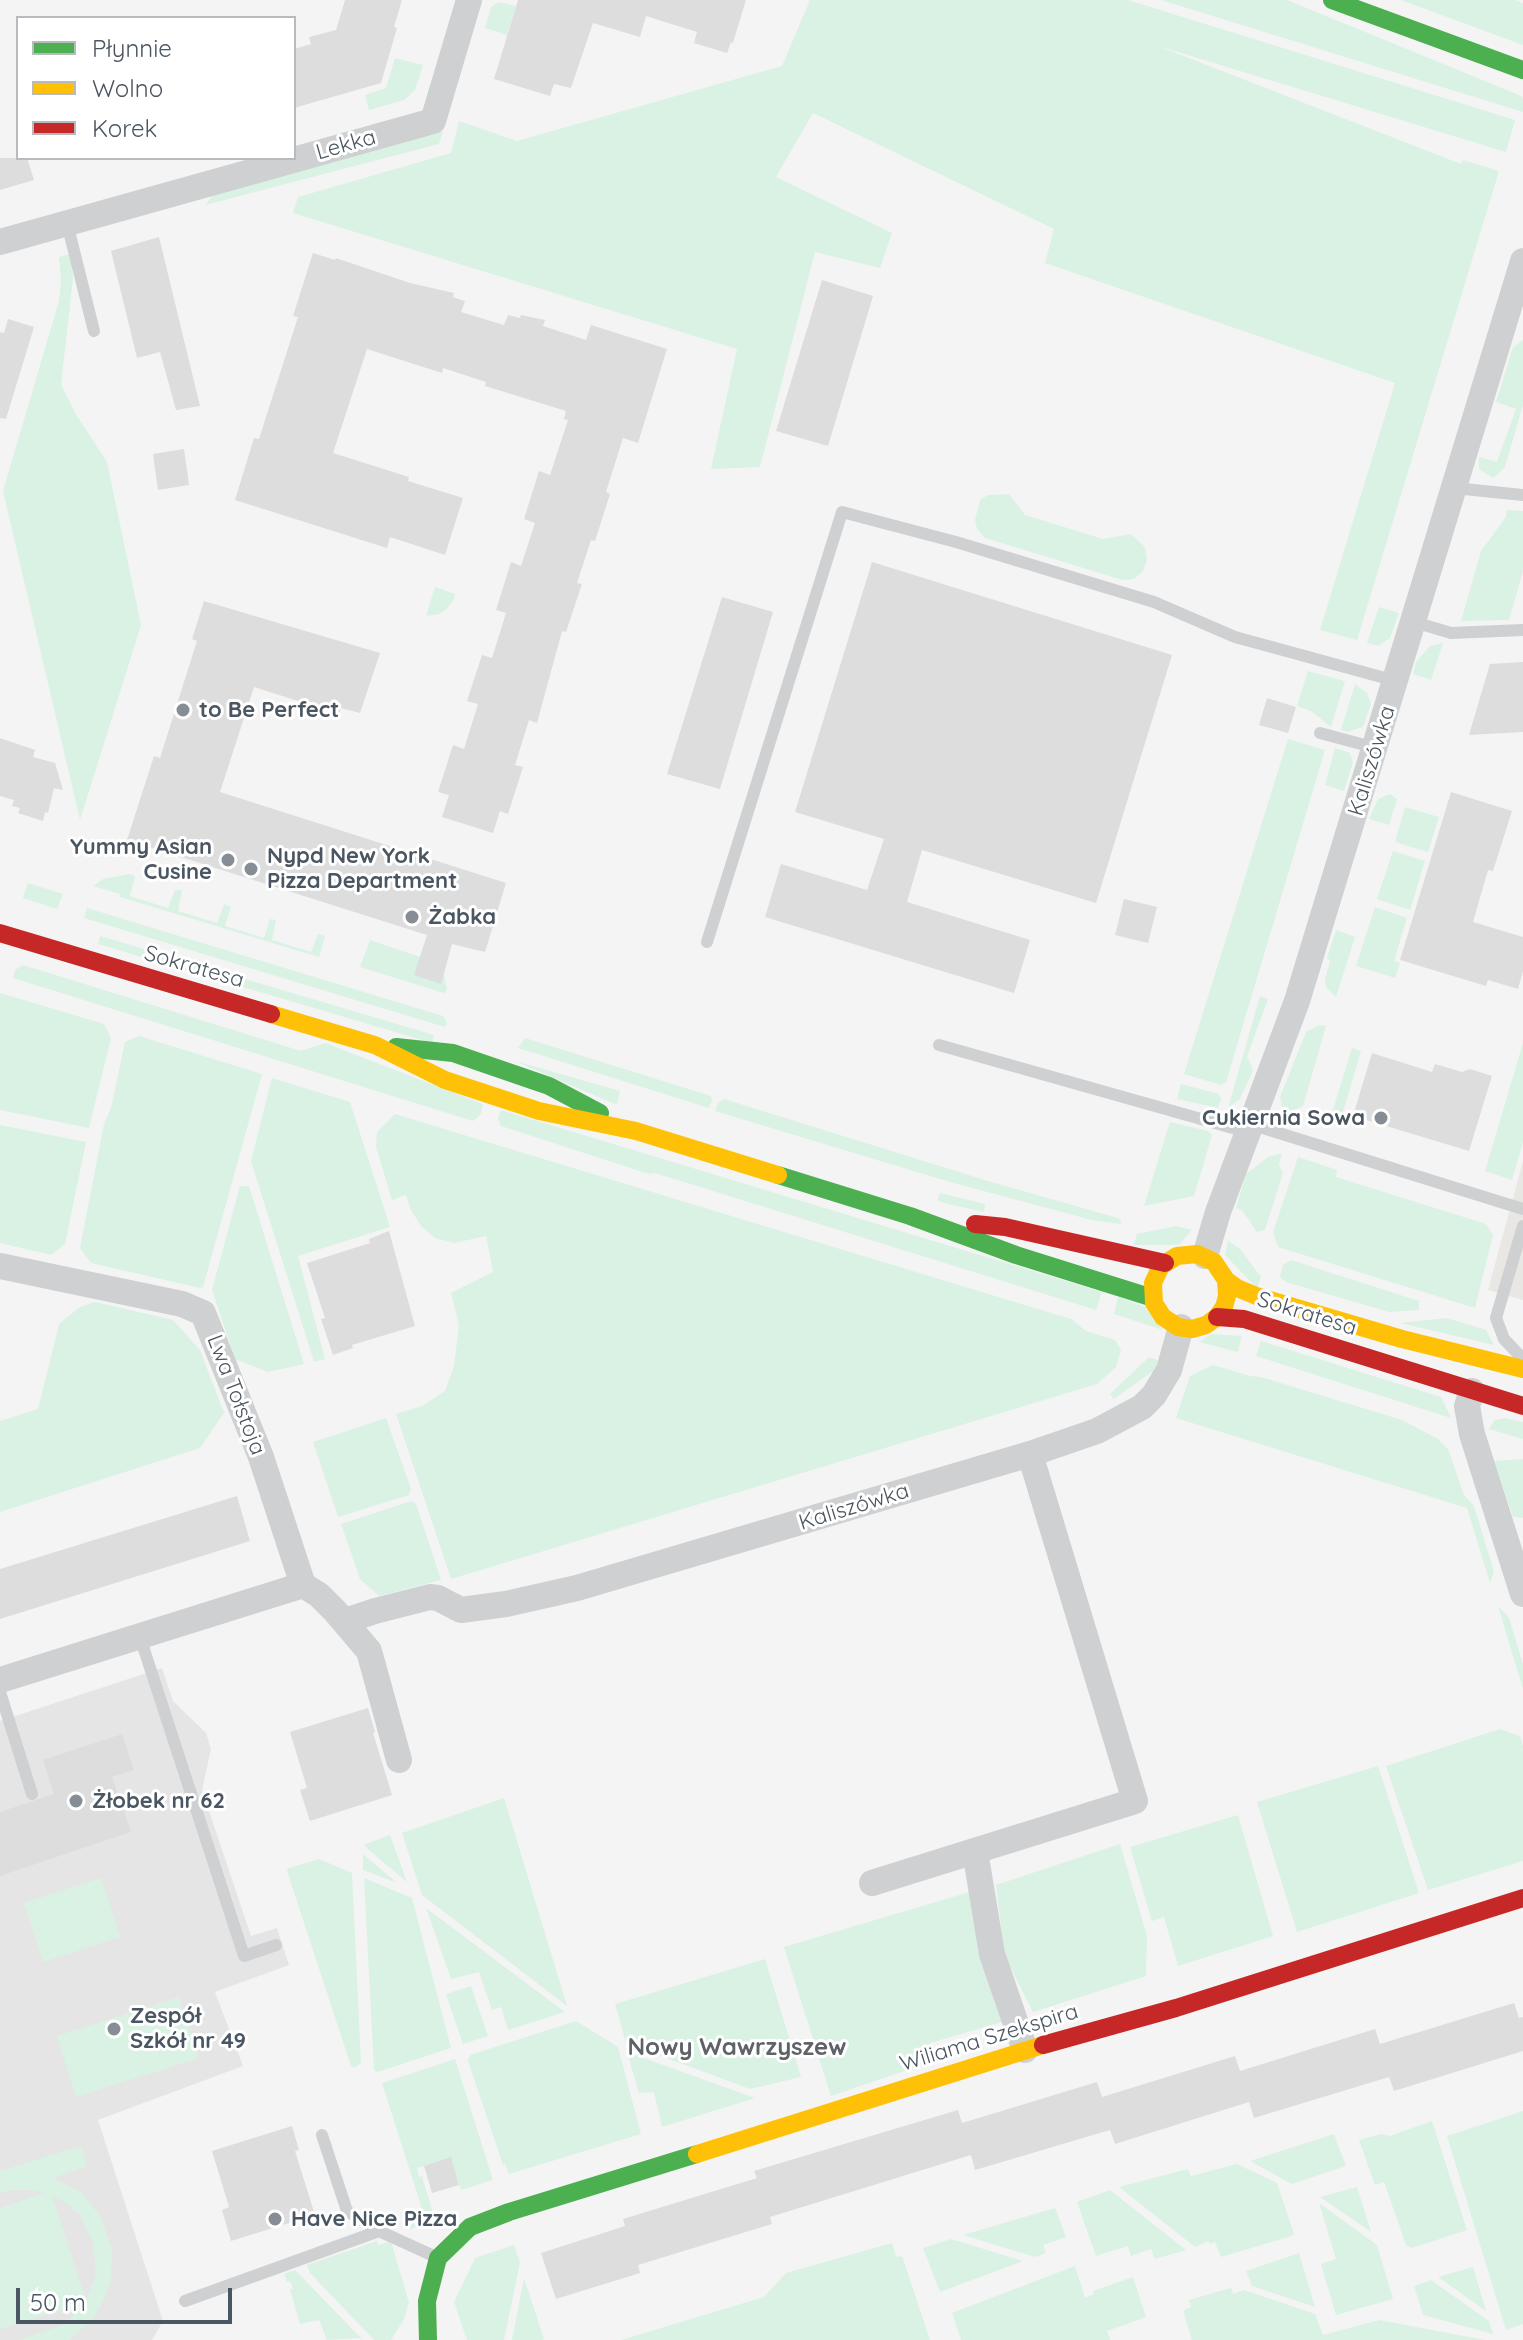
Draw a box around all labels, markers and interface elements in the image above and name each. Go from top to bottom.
legend [16,16,296,160]
text: Płynnie [92,33,172,63]
text: Wolno [92,73,163,103]
text: Korek [92,113,157,143]
street label: Lekka [313,124,379,166]
place label: to Be Perfect [199,697,339,723]
marker: to Be Perfect [174,701,192,719]
street label: Kaliszówka [1343,703,1401,819]
place label: Yummy Asian Cusine [70,834,212,886]
place label: Nypd New York Pizza Department [267,843,457,894]
marker: Yummy Asian Cusine [219,851,237,869]
marker: Nypd New York Pizza Department [242,860,260,878]
place label: Żabka [428,904,496,930]
marker: Żabka [403,908,421,926]
street label: Sokratesa [141,940,247,994]
place label: Cukiernia Sowa [1202,1105,1365,1131]
marker: Cukiernia Sowa [1372,1109,1390,1127]
street label: Sokratesa [1254,1286,1360,1342]
street label: Lwa Tołstoja [201,1331,271,1459]
street label: Kaliszówka [796,1478,912,1536]
place label: Żłobek nr 62 [92,1788,225,1814]
marker: Żłobek nr 62 [67,1792,85,1810]
street label: Wiliama Szekspira [897,1998,1081,2078]
place label: Zespół Szkół nr 49 [130,2003,246,2054]
marker: Zespół Szkół nr 49 [105,2020,123,2038]
district label: Nowy Wawrzyszew [627,2034,847,2062]
place label: Have Nice Pizza [291,2206,457,2232]
marker: Have Nice Pizza [266,2210,284,2228]
scale bar [20,2272,236,2322]
text: 50 m [30,2287,86,2317]

